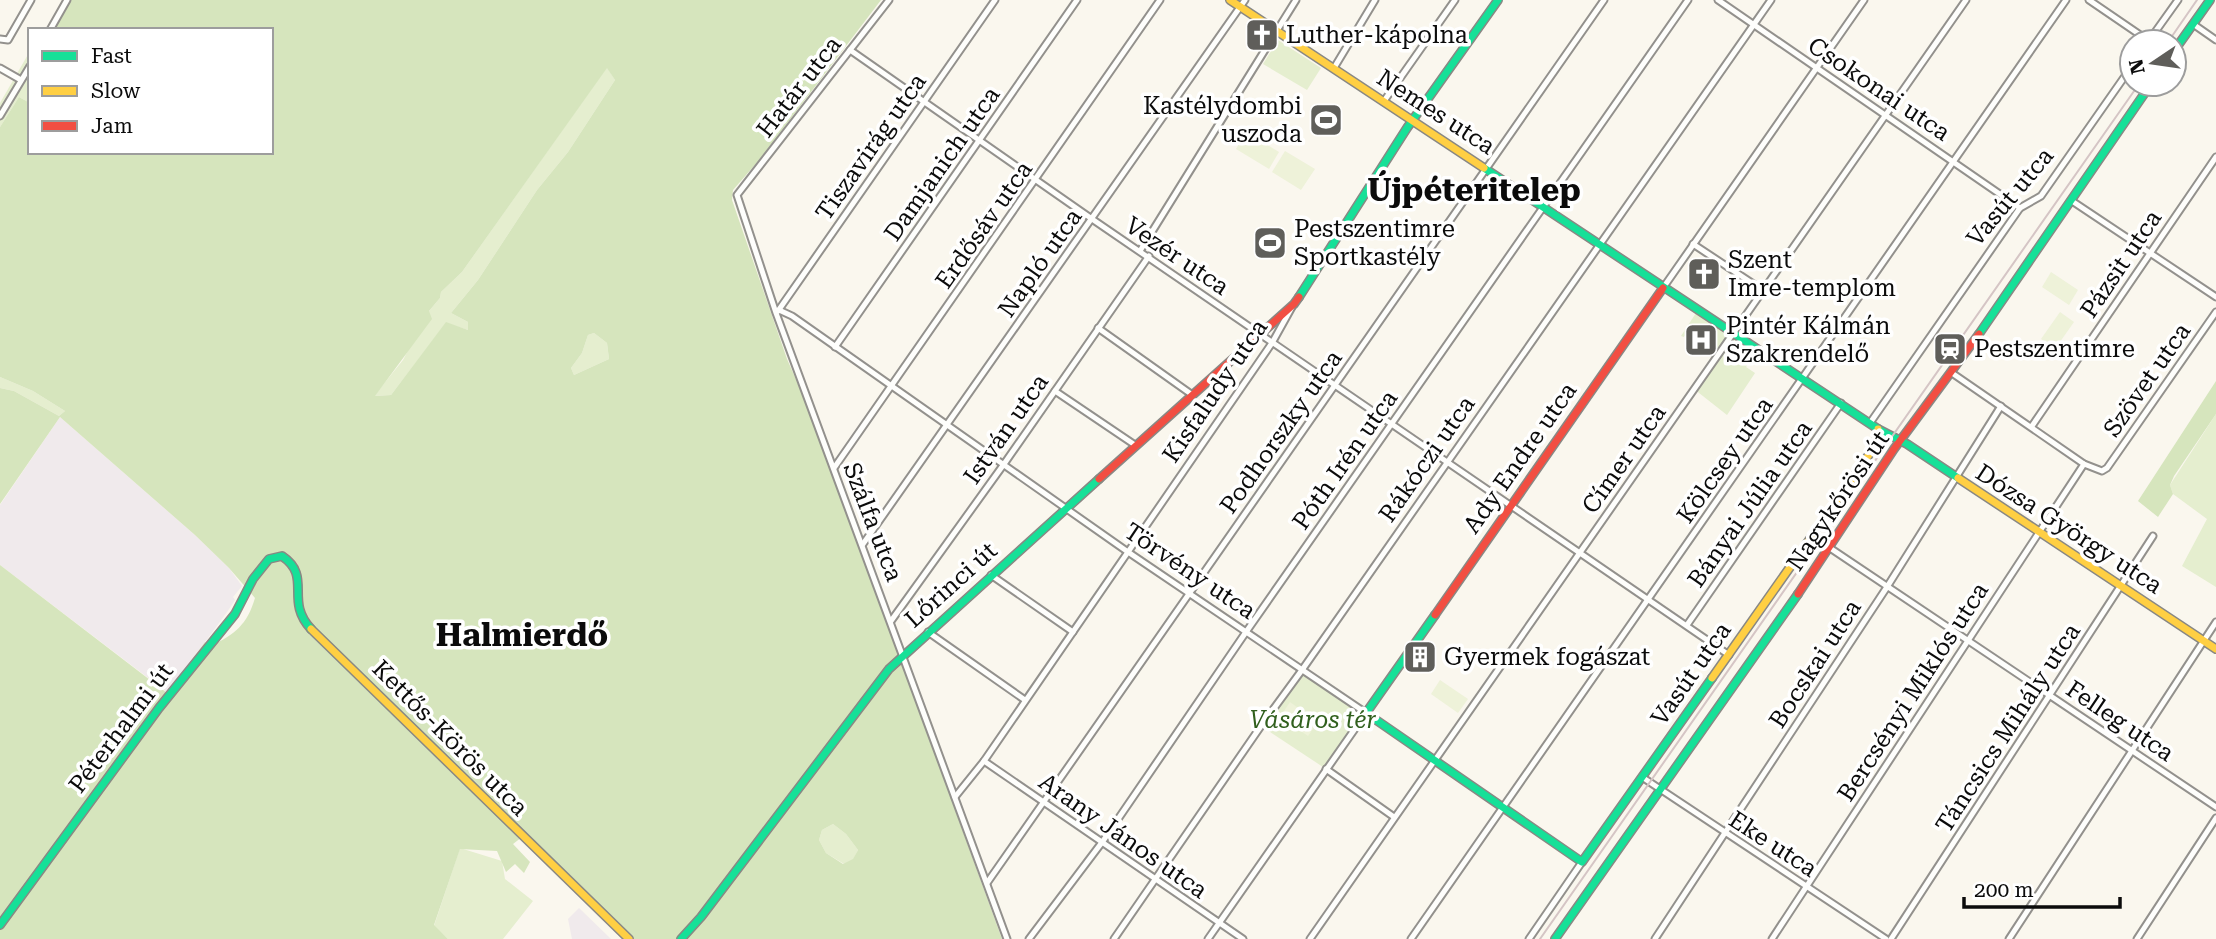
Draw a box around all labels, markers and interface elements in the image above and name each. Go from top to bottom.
church icon: Luther-kápolna [1243,16,1281,54]
place label: Luther-kápolna [1286,21,1468,49]
legend [28,28,273,154]
north arrow [2118,28,2188,98]
street label: Határ utca [751,31,847,143]
street label: Csokonai utca [1803,31,1955,147]
text: Fast [91,44,132,68]
text: N [2124,57,2150,76]
street label: Nemes utca [1372,64,1500,160]
street label: Tiszavirág utca [810,68,932,226]
text: Slow [91,79,141,103]
street label: Damjanich utca [878,82,1006,246]
place label: Kastélydombi uszoda [1143,92,1302,148]
sports icon: Kastélydombi uszoda [1307,101,1345,139]
text: Jam [91,114,133,138]
street label: Vasút utca [1961,142,2059,252]
street label: Erdősáv utca [930,156,1038,294]
district label: Újpéteritelep [1367,170,1581,209]
street label: Napló utca [992,203,1088,323]
street label: Pázsit utca [2075,205,2167,323]
street label: Vezér utca [1120,211,1234,301]
place label: Pestszentimre Sportkastély [1294,215,1455,271]
sports icon: Pestszentimre Sportkastély [1251,224,1289,262]
place label: Szent Imre-templom [1728,246,1896,302]
church icon: Szent Imre-templom [1685,255,1723,293]
place label: Pintér Kálmán Szakrendelő [1726,312,1890,368]
street label: Kisfaludy utca [1157,314,1273,468]
street label: Szövet utca [2098,318,2196,442]
hospital icon: Pintér Kálmán Szakrendelő [1682,321,1720,359]
station icon: Pestszentimre [1931,330,1969,368]
place label: Pestszentimre [1974,335,2135,363]
street label: Podhorszky utca [1214,345,1348,519]
street label: István utca [958,369,1054,489]
street label: Ady Endre utca [1458,377,1582,539]
street label: Póth Irén utca [1287,385,1403,535]
street label: Rákóczi utca [1373,391,1481,527]
street label: Kölcsey utca [1671,392,1779,528]
street label: Címer utca [1576,399,1672,519]
street label: Bányai Júlia utca [1682,415,1818,593]
street label: Nagykőrösi út [1781,426,1895,576]
street label: Dózsa György utca [1971,458,2167,600]
street label: Szálfa utca [838,459,908,585]
street label: Törvény utca [1119,517,1261,625]
street label: Lőrinci út [899,537,1003,633]
street label: Bercsényi Miklós utca [1832,577,1994,807]
street label: Bocskai utca [1763,595,1867,733]
district label: Halmierdő [436,616,608,654]
street label: Vasút utca [1645,617,1737,731]
street label: Táncsics Mihály utca [1930,618,2086,838]
building icon: Gyermek fogászat [1401,638,1439,676]
place label: Gyermek fogászat [1444,643,1650,671]
street label: Kettős-Körös utca [366,654,534,822]
street label: Péterhalmi út [63,658,179,798]
street label: Felleg utca [2061,675,2179,767]
park label: Vásáros tér [1250,706,1376,734]
street label: Arany János utca [1034,768,1212,904]
street label: Eke utca [1724,805,1822,883]
scale bar [1964,866,2120,910]
text: 200 m [1974,878,2034,902]

